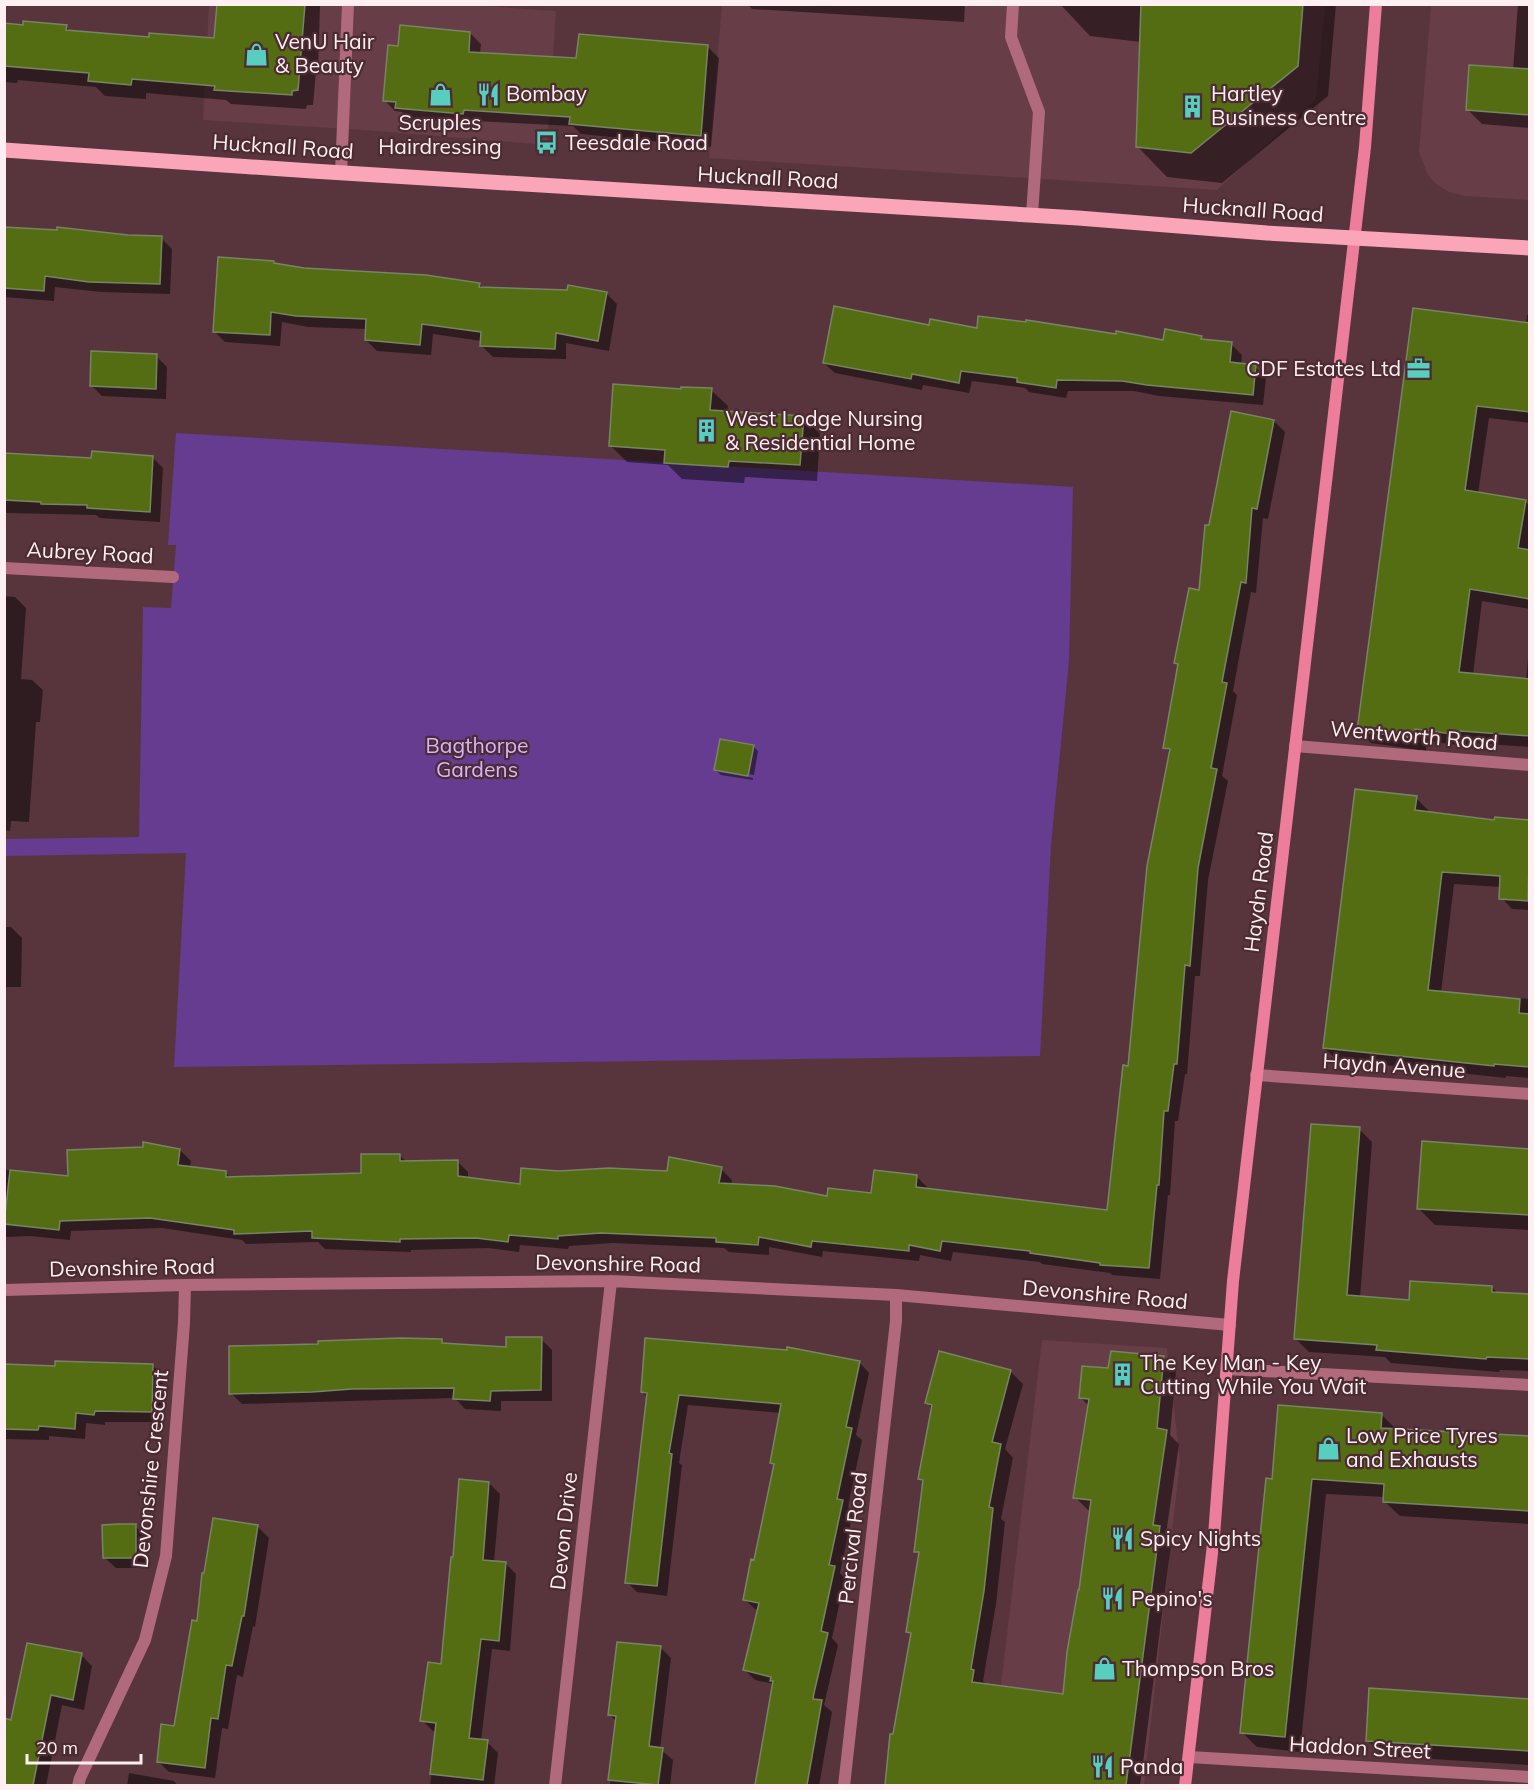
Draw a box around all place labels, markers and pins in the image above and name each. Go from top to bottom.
place label: VenU Hair & Beauty [275,28,375,78]
shop icon: VenU Hair & Beauty [244,41,270,67]
place label: Bombay [506,80,587,106]
place label: Hartley Business Centre [1211,80,1366,130]
restaurant icon: Bombay [475,81,501,107]
shop icon: Scruples Hairdressing [427,82,453,108]
building icon: Hartley Business Centre [1180,93,1206,119]
place label: Scruples Hairdressing [378,109,502,159]
place label: Teesdale Road [565,129,708,155]
bus stop icon: Teesdale Road [534,130,560,156]
place label: CDF Estates Ltd [1246,355,1401,381]
office icon: CDF Estates Ltd [1406,356,1432,382]
place label: West Lodge Nursing & Residential Home [725,405,923,455]
building icon: West Lodge Nursing & Residential Home [694,418,720,444]
place label: The Key Man - Key Cutting While You Wait [1140,1349,1366,1399]
building icon: The Key Man - Key Cutting While You Wait [1109,1362,1135,1388]
place label: Low Price Tyres and Exhausts [1346,1422,1498,1472]
shop icon: Low Price Tyres and Exhausts [1315,1435,1341,1461]
place label: Spicy Nights [1140,1525,1261,1551]
restaurant icon: Spicy Nights [1109,1526,1135,1552]
place label: Pepino's [1131,1585,1213,1611]
restaurant icon: Pepino's [1100,1586,1126,1612]
place label: Thompson Bros [1122,1655,1274,1681]
shop icon: Thompson Bros [1091,1656,1117,1682]
place label: Panda [1120,1753,1183,1779]
restaurant icon: Panda [1089,1754,1115,1780]

